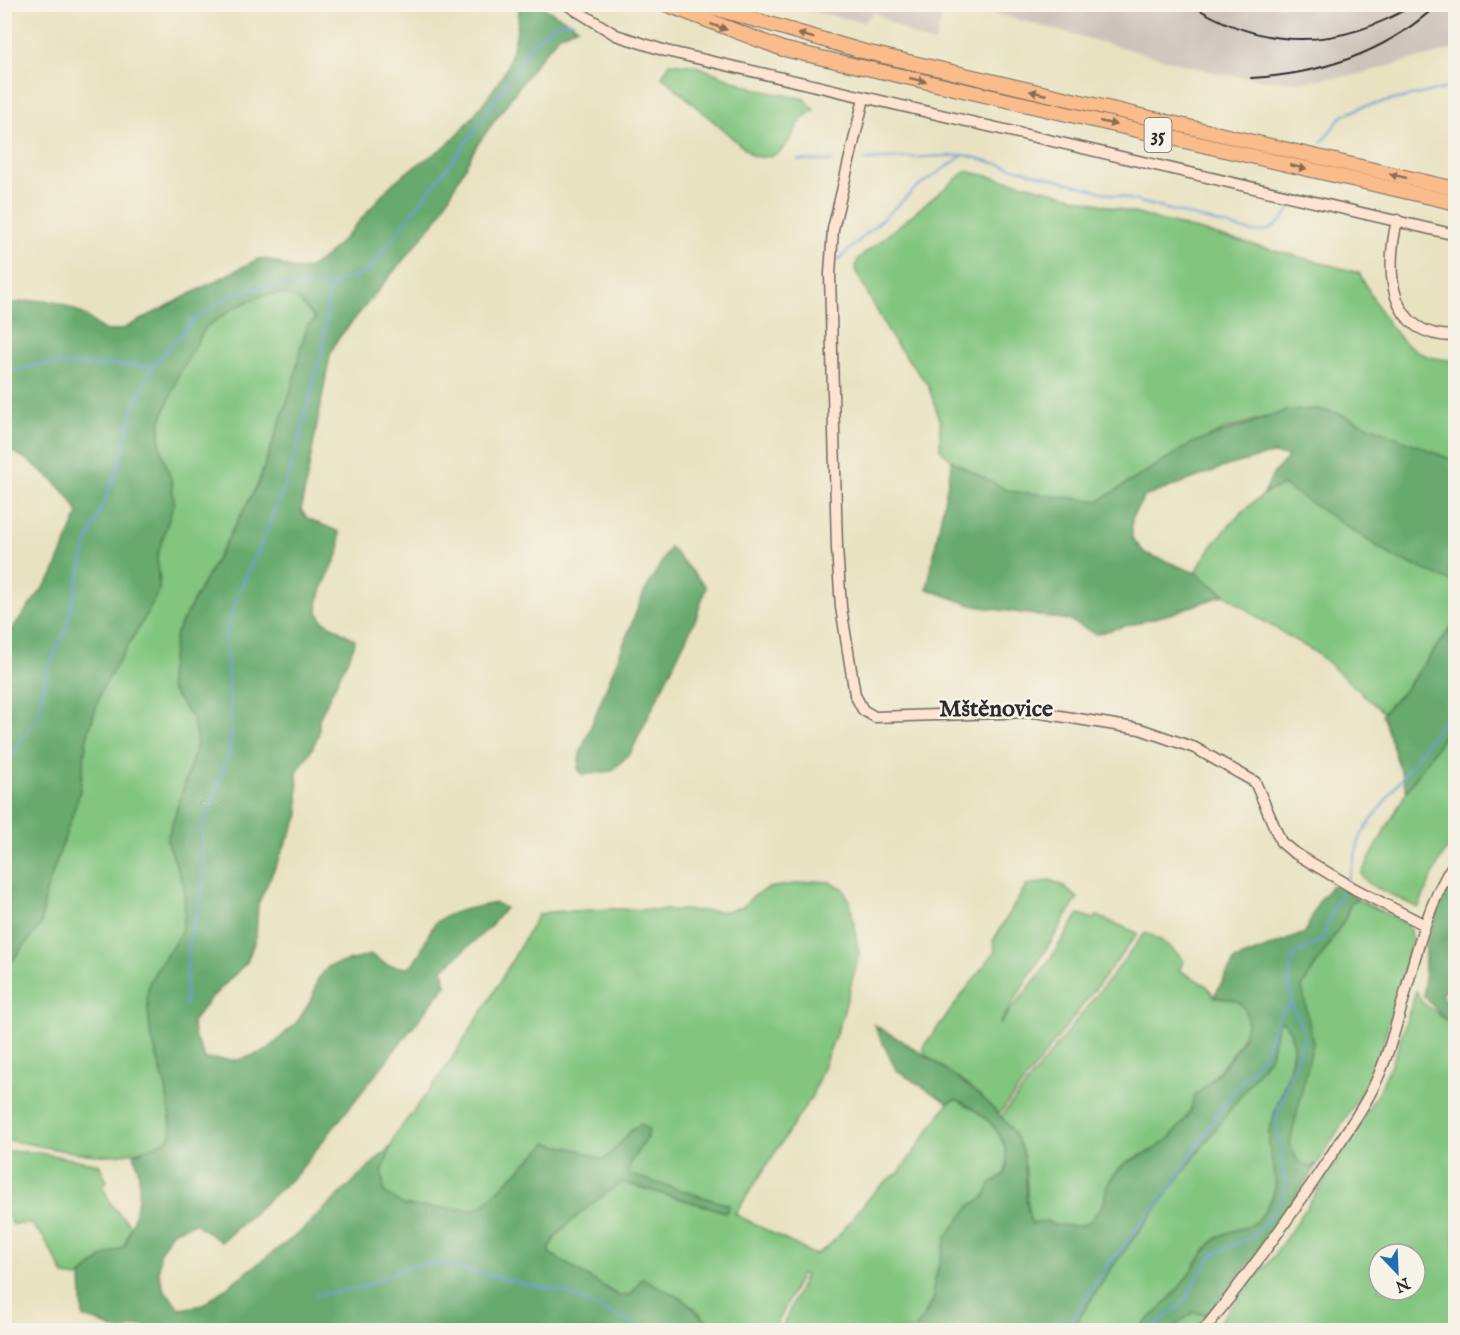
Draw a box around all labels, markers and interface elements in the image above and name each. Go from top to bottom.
one-way arrow [710,23,728,32]
one-way arrow [797,30,815,40]
one-way arrow [908,75,927,85]
one-way arrow [1029,87,1047,97]
road number: 35 [1144,118,1172,152]
one-way arrow [1098,119,1117,129]
one-way arrow [1288,163,1307,173]
one-way arrow [1389,171,1408,180]
district label: Mštěnovice [939,694,1053,725]
north arrow [1367,1242,1427,1302]
text: N [1392,1272,1413,1296]

